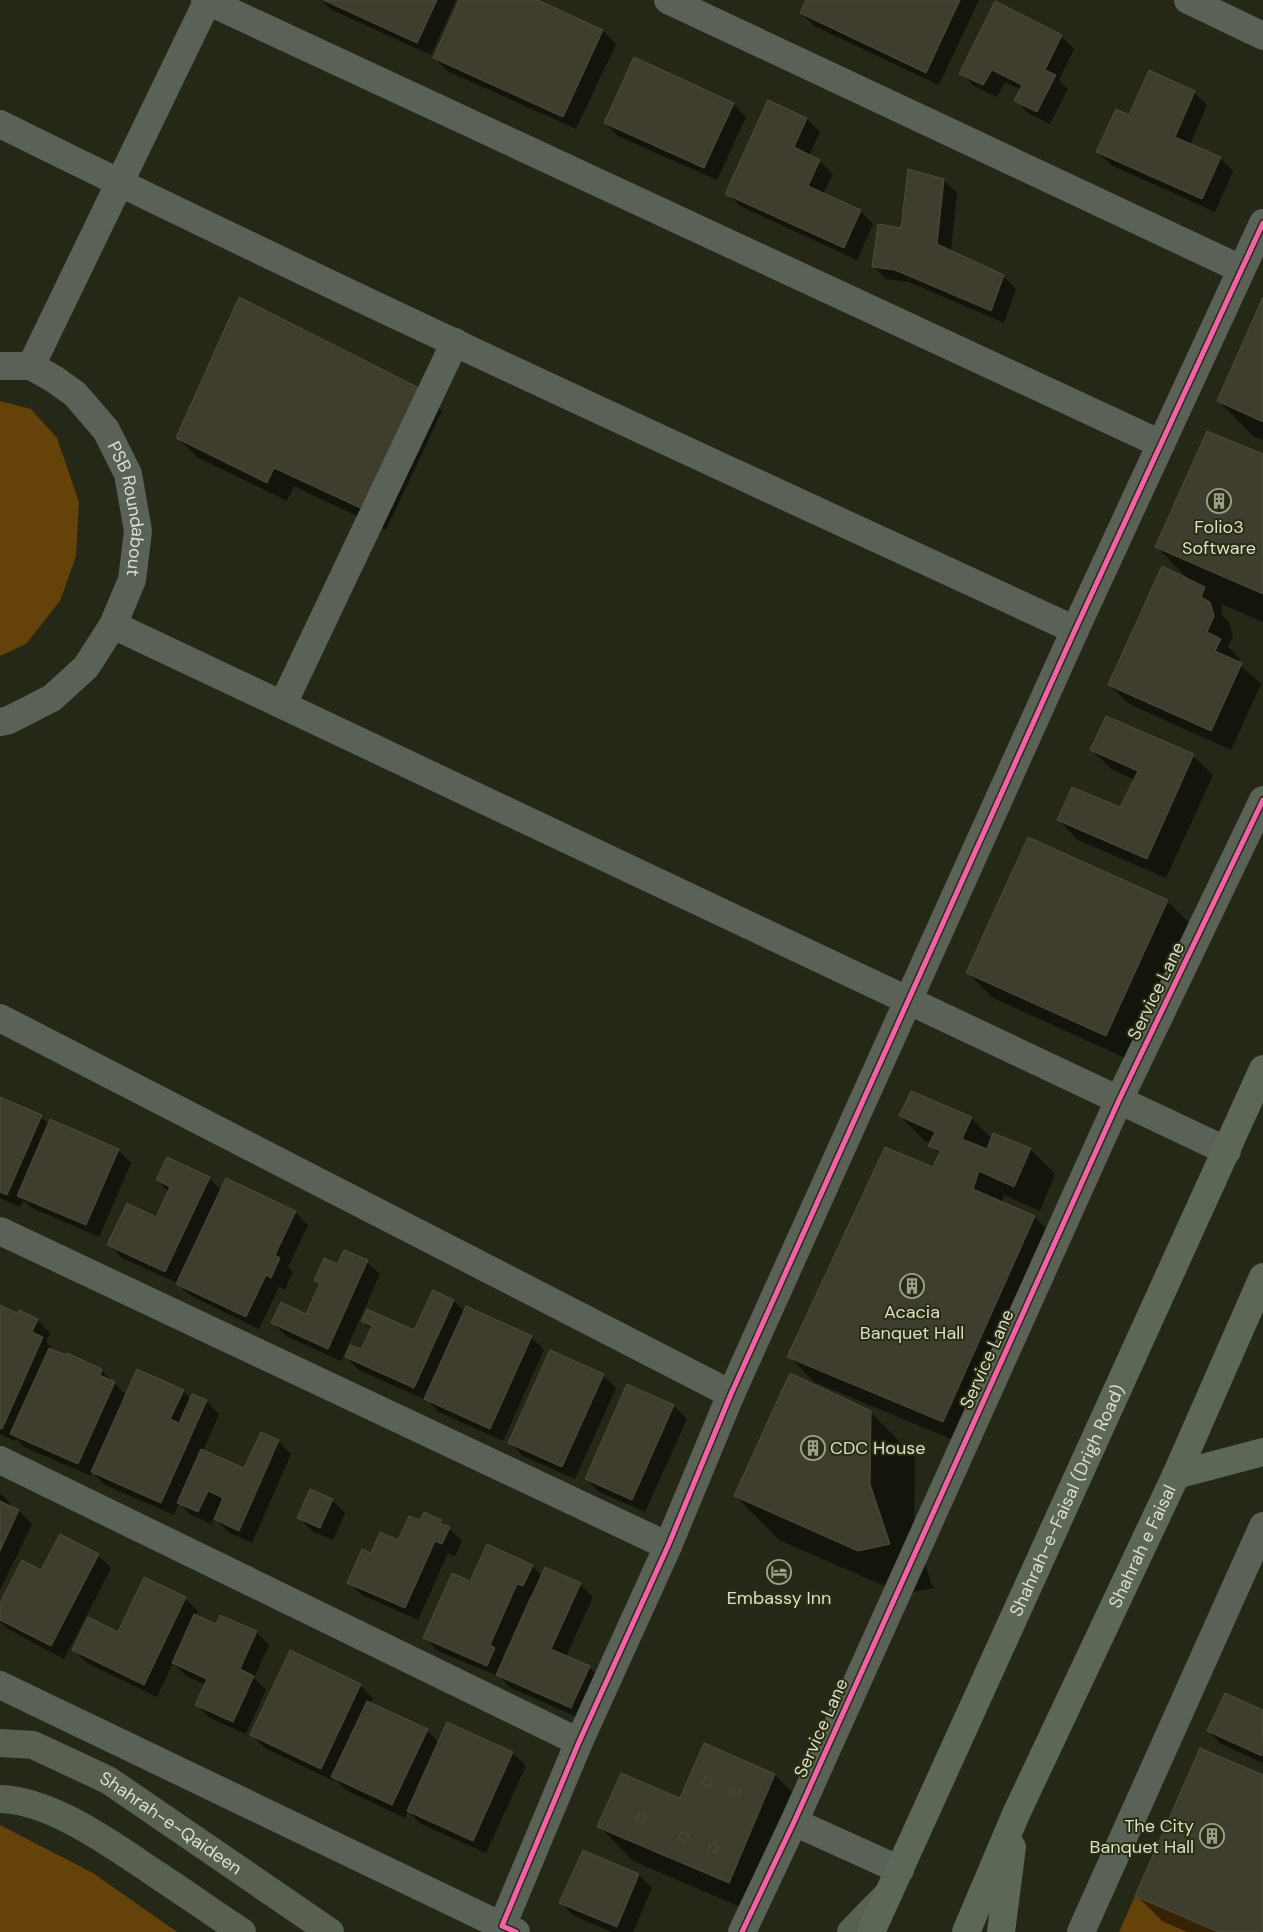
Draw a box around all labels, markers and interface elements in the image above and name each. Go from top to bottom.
street label: PSB Roundabout [102,437,150,578]
building icon: Folio3 Software [1206,488,1232,514]
place label: Folio3 Software [1182,515,1256,560]
street label: Service Lane [1122,938,1190,1044]
building icon: Acacia Banquet Hall [899,1273,925,1299]
place label: Acacia Banquet Hall [860,1300,964,1345]
street label: Service Lane [954,1306,1020,1412]
street label: Shahrah-e-Faisal (Drigh Road) [1004,1381,1130,1620]
building icon: CDC House [800,1435,826,1461]
place label: CDC House [830,1436,926,1460]
street label: Shahrah e Faisal [1103,1481,1182,1612]
hotel icon: Embassy Inn [766,1559,792,1585]
place label: Embassy Inn [727,1586,831,1610]
street label: Service Lane [788,1675,854,1781]
street label: Shahrah-e-Qaideen [96,1766,247,1880]
place label: The City Banquet Hall [1090,1814,1194,1859]
building icon: The City Banquet Hall [1199,1823,1225,1849]

